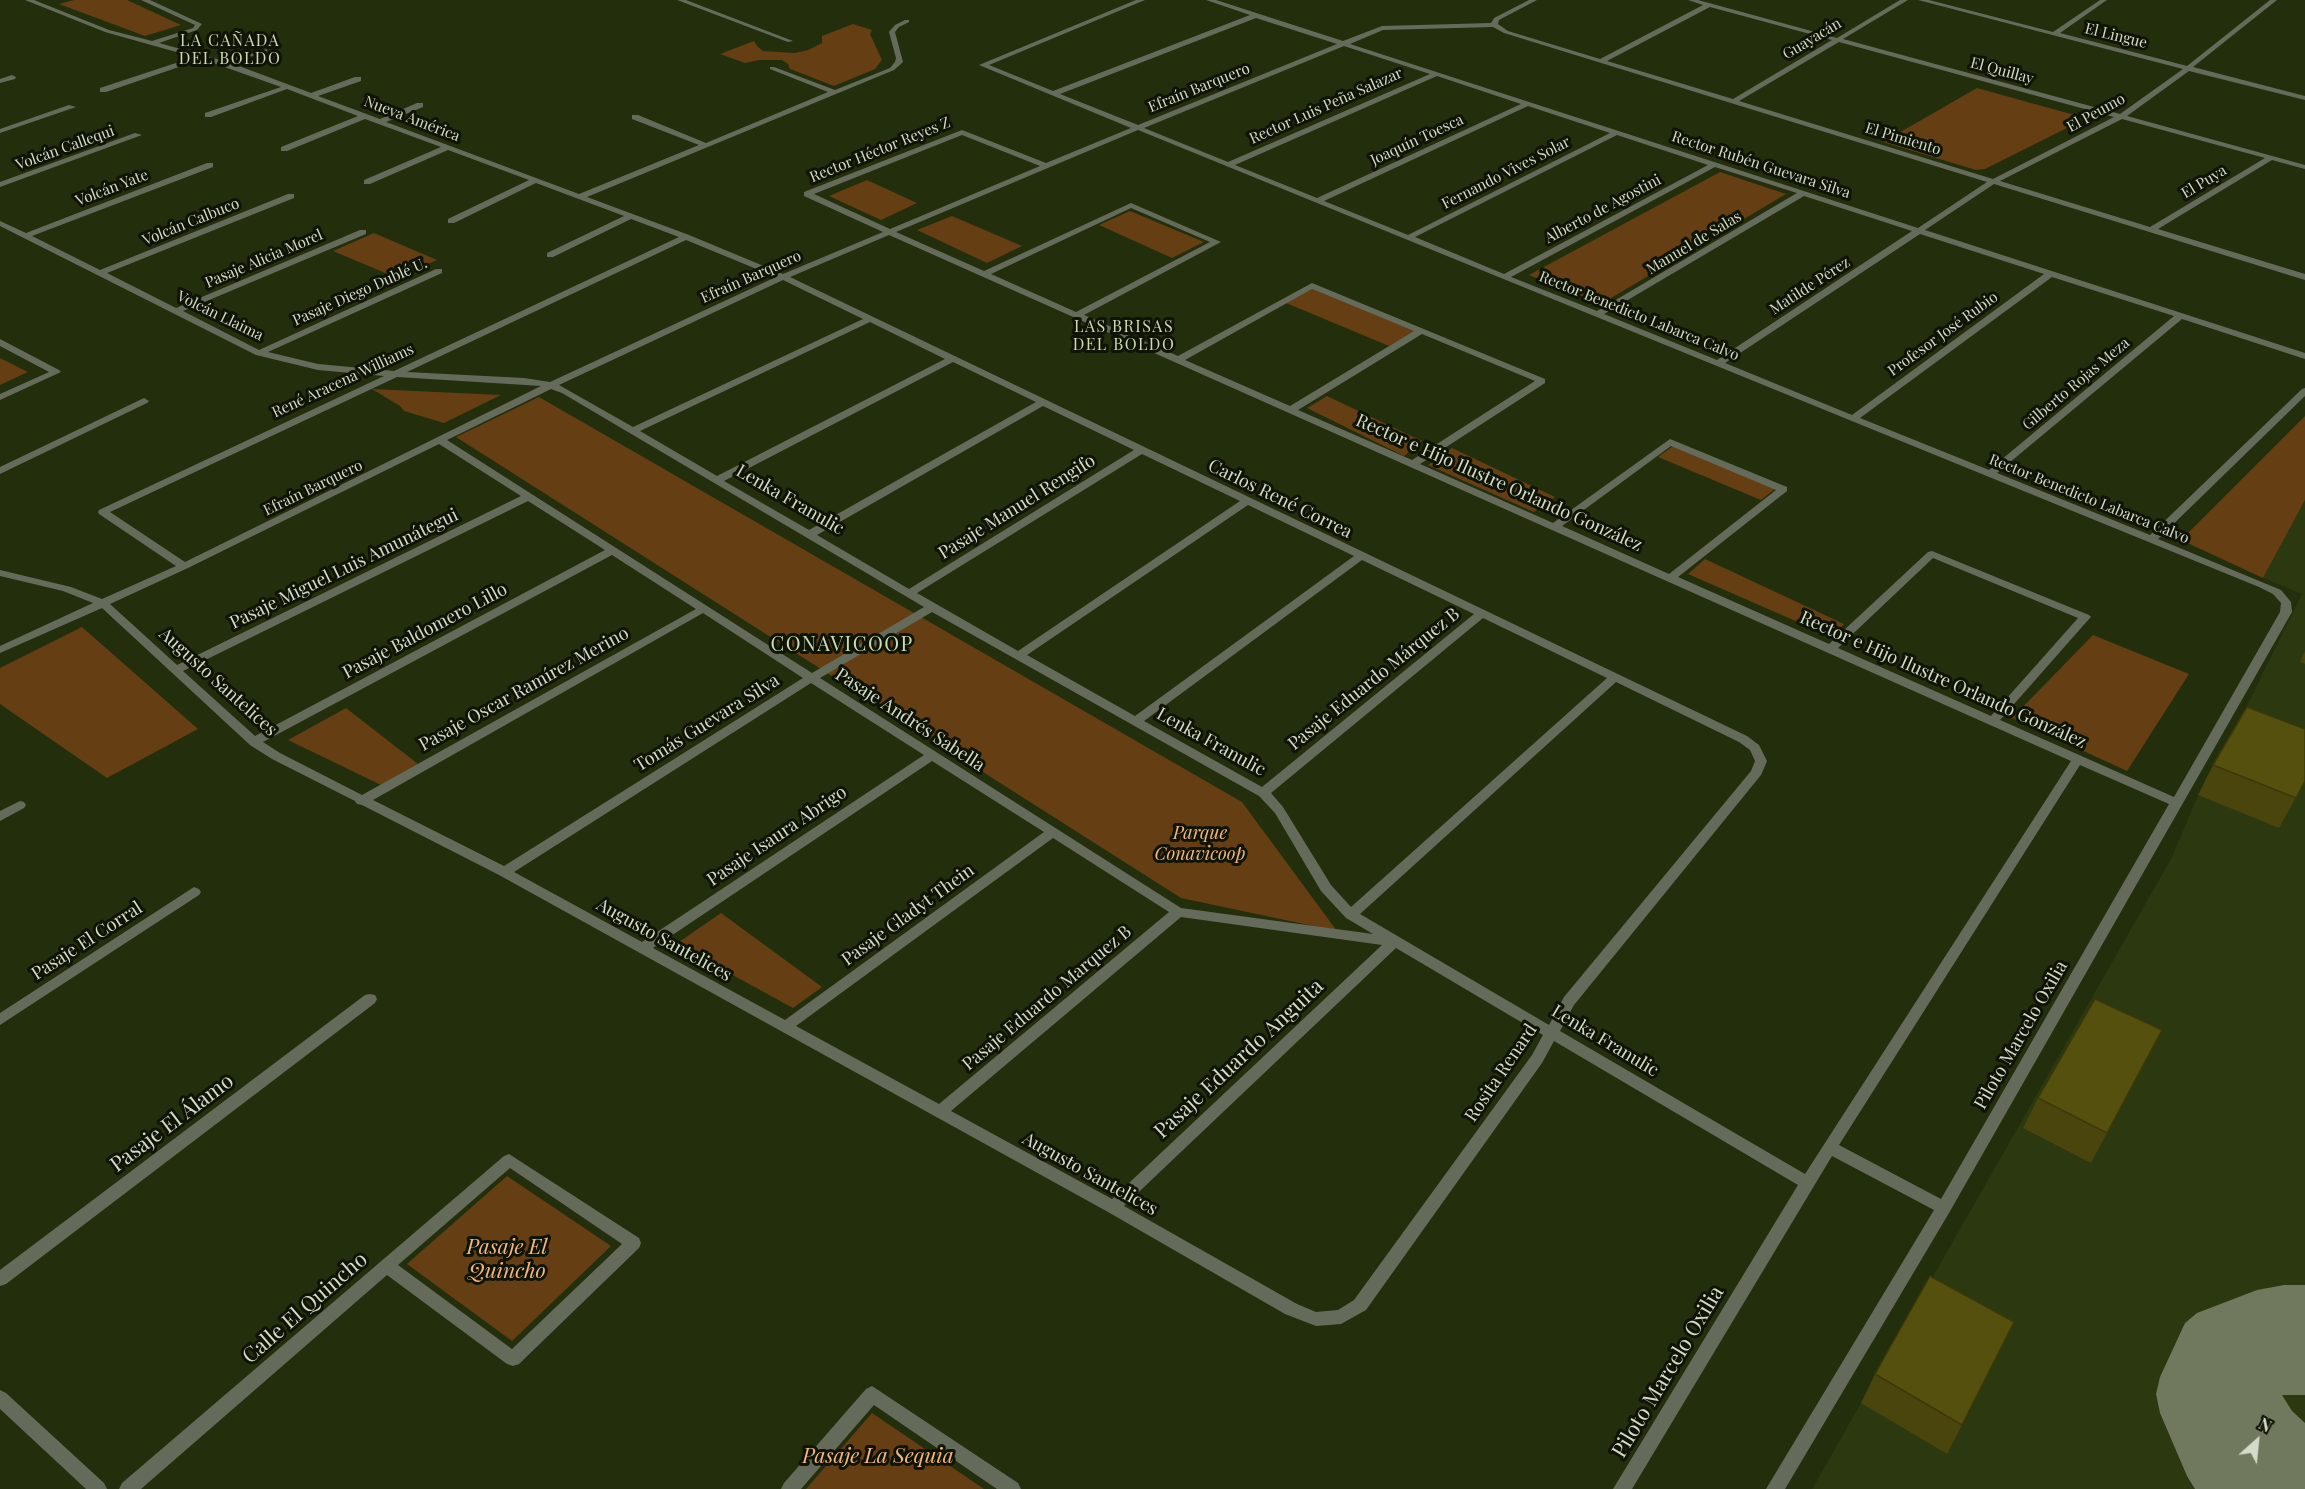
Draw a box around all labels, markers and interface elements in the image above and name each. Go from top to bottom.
street label: Guayacán [1779,14,1845,64]
street label: El Lingue [2083,20,2149,52]
district label: LA CAÑADA DEL BOLDO [179,31,281,69]
street label: El Quillay [1968,54,2036,88]
street label: Efraín Barquero [1146,59,1252,117]
street label: Rector Luis Peña Salazar [1247,64,1405,148]
street label: El Peumo [2064,90,2128,136]
street label: Nueva América [362,92,462,146]
street label: Joaquín Toesca [1368,111,1466,169]
street label: Rector Héctor Reyes Z [807,114,953,186]
street label: El Pimiento [1863,119,1943,159]
street label: Volcán Callequi [13,122,117,174]
street label: Rector Rubén Guevara Silva [1669,128,1853,202]
street label: Fernando Vives Solar [1439,133,1573,213]
street label: El Puya [2178,162,2230,202]
street label: Volcán Yate [73,166,151,210]
street label: Alberto de Agostini [1542,171,1664,247]
street label: Volcán Calbuco [140,194,242,250]
street label: Manuel de Salas [1643,208,1745,278]
street label: Pasaje Alicia Morel [203,226,325,292]
street label: Efraín Barquero [698,247,804,307]
street label: Matilde Pérez [1767,253,1853,319]
street label: Pasaje Diego Dublé U. [290,254,430,330]
street label: Rector Benedicto Labarca Calvo [1536,268,1742,364]
street label: Volcán Llaima [174,287,266,345]
street label: Profesor José Rubio [1885,288,2001,380]
district label: LAS BRISAS DEL BOLDO [1073,317,1175,355]
street label: Gilberto Rojas Meza [2019,334,2133,434]
street label: René Aracena Williams [269,340,417,422]
street label: Rector e Hijo Ilustre Orlando González [1352,410,1646,556]
street label: Pasaje Manuel Rengifo [935,450,1099,564]
street label: Rector Benedicto Labarca Calvo [1986,451,2192,547]
street label: Carlos René Correa [1205,455,1355,543]
street label: Efraín Barquero [261,456,365,520]
street label: Lenka Franulic [732,460,848,540]
street label: Pasaje Miguel Luis Amunátegui [226,504,462,634]
street label: Pasaje Baldomero Lillo [339,578,511,684]
street label: Pasaje Eduardo Márquez B [1284,603,1464,755]
street label: Rector e Hijo Ilustre Orlando González [1796,607,2090,753]
street label: Pasaje Oscar Ramírez Merino [415,622,633,756]
street label: Augusto Santelices [155,623,281,741]
district label: CONAVICOOP [770,633,914,657]
street label: Pasaje Andrés Sabella [831,664,989,776]
street label: Tomás Guevara Silva [631,670,783,776]
street label: Lenka Franulic [1153,703,1269,781]
street label: Pasaje Isaura Abrigo [703,781,851,891]
park label: Parque Conavicoop [1155,822,1245,864]
street label: Pasaje Gladyt Thein [837,860,979,970]
street label: Augusto Santelices [593,894,735,986]
street label: Pasaje El Corral [28,897,146,985]
street label: Pasaje Eduardo Marquez B [958,921,1136,1075]
street label: Piloto Marcelo Oxilia [1970,957,2072,1113]
street label: Pasaje Eduardo Anguita [1149,974,1329,1144]
street label: Lenka Franulic [1547,1001,1663,1081]
street label: Rosita Renard [1460,1020,1542,1126]
street label: Pasaje El Álamo [105,1068,239,1178]
street label: Augusto Santelices [1019,1128,1161,1220]
park label: Pasaje El Quincho [467,1234,547,1284]
street label: Calle El Quincho [237,1247,373,1369]
street label: Piloto Marcelo Oxilia [1607,1282,1729,1462]
north arrow [2227,1411,2287,1471]
text: N [2255,1413,2275,1436]
park label: Pasaje La Sequia [802,1443,954,1469]

